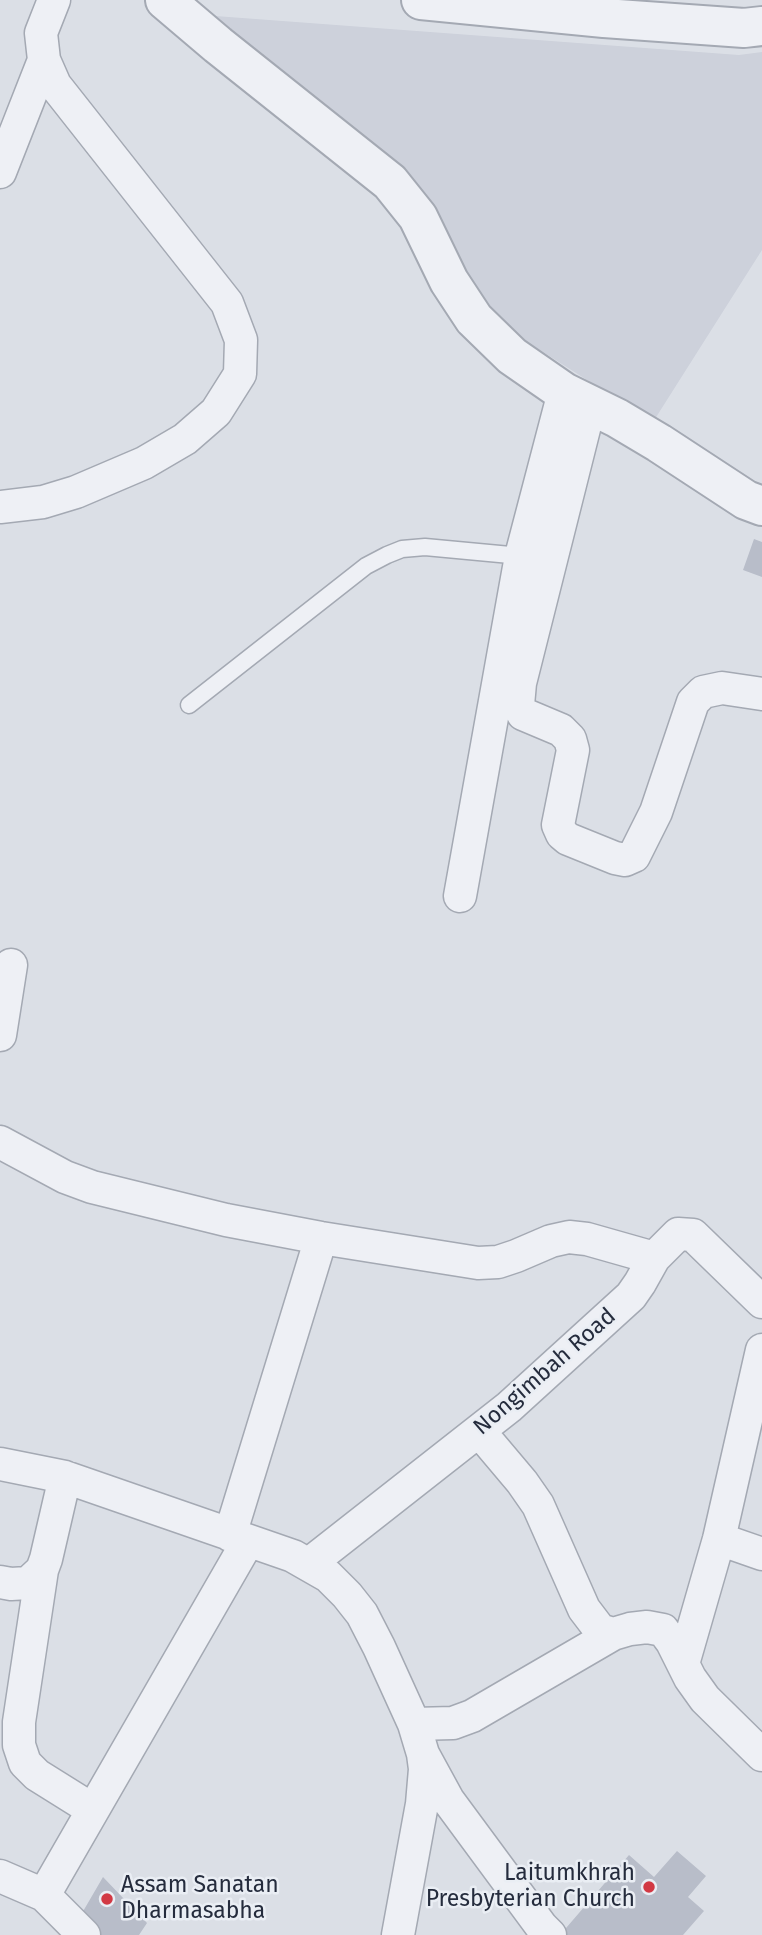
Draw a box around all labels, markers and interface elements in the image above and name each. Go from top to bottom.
street label: Nongimbah Road [468,1303,622,1441]
place label: Laitumkhrah Presbyterian Church [426,1860,635,1914]
place label: Assam Sanatan Dharmasabha [121,1872,279,1926]
marker: Laitumkhrah Presbyterian Church [641,1879,657,1895]
marker: Assam Sanatan Dharmasabha [99,1891,115,1907]

